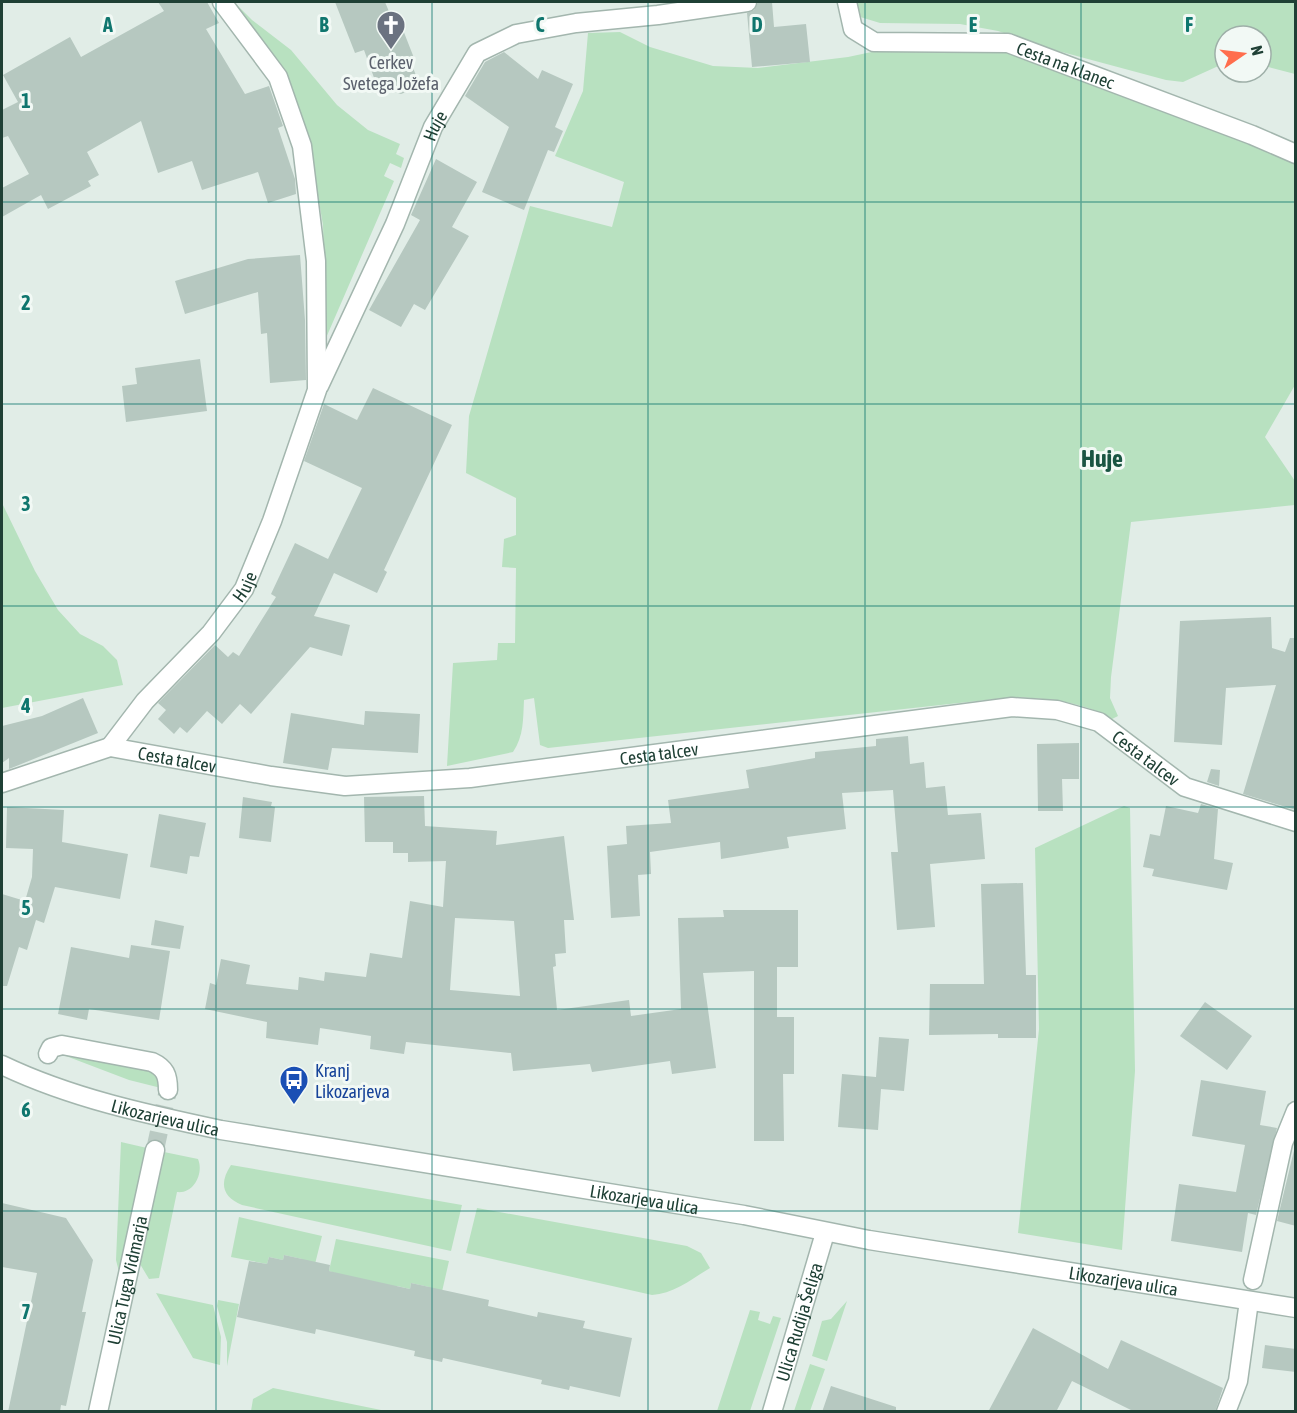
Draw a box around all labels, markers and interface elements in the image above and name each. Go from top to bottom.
church icon: Cerkev Svetega Jožefa [375,9,407,51]
text: A [102,13,113,36]
text: B [319,13,329,36]
text: C [536,13,545,36]
text: D [751,13,763,36]
text: E [969,13,978,36]
text: F [1185,13,1193,36]
north arrow [1213,24,1273,84]
street label: Cesta na klanec [1014,37,1118,93]
text: N [1248,44,1267,57]
place label: Cerkev Svetega Jožefa [343,52,439,94]
text: 1 [21,89,31,112]
street label: Huje [418,106,451,144]
text: 2 [21,291,31,314]
district label: Huje [1081,445,1123,472]
text: 3 [21,492,31,515]
street label: Huje [228,568,261,606]
text: 4 [20,694,31,717]
street label: Cesta talcev [1108,726,1184,790]
street label: Cesta talcev [619,738,700,769]
street label: Cesta talcev [136,742,218,776]
text: 5 [21,896,31,919]
place label: Kranj Likozarjeva [315,1060,390,1102]
bus stop icon: Kranj Likozarjeva [278,1064,310,1106]
street label: Likozarjeva ulica [109,1094,221,1140]
text: 6 [21,1098,31,1121]
street label: Likozarjeva ulica [588,1180,700,1218]
street label: Ulica Tuga Vidmarja [102,1214,151,1347]
street label: Ulica Rudija Šeliga [771,1260,826,1384]
street label: Likozarjeva ulica [1067,1262,1179,1300]
text: 7 [21,1300,31,1323]

